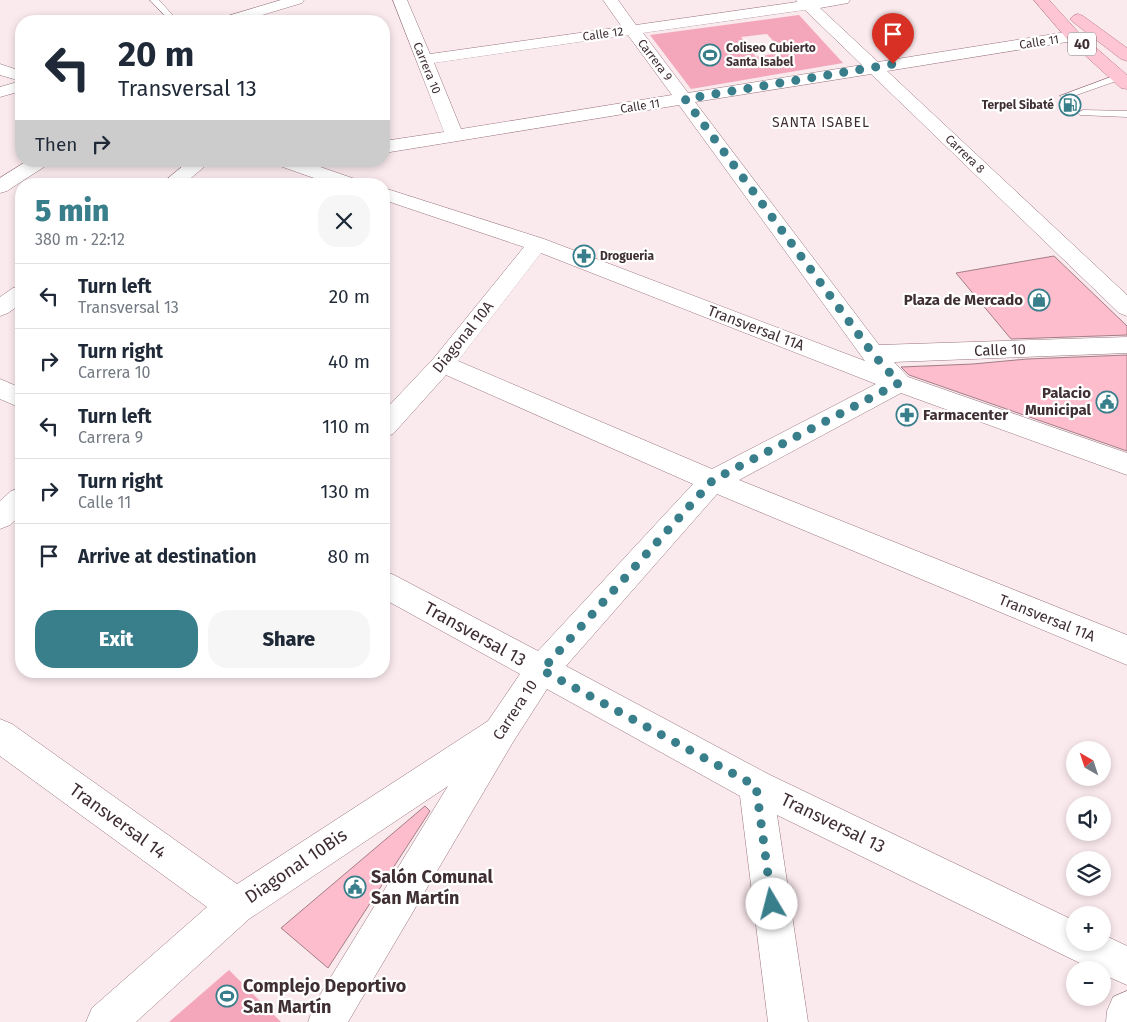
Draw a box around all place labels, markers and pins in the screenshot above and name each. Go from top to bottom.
pin [872,13,914,64]
place label: Coliseo Cubierto Santa Isabel [726,41,816,69]
sports icon: Coliseo Cubierto Santa Isabel [698,43,722,67]
fuel station icon: Terpel Sibaté [1058,93,1082,117]
place label: Terpel Sibaté [982,98,1054,112]
pharmacy icon: Drogueria [572,244,596,268]
place label: Drogueria [600,249,654,263]
shop icon: Plaza de Mercado [1027,288,1051,312]
place label: Plaza de Mercado [904,291,1023,309]
place label: Palacio Municipal [1025,384,1092,419]
public building icon: Palacio Municipal [1095,390,1119,414]
pharmacy icon: Farmacenter [895,403,919,427]
place label: Farmacenter [923,406,1009,424]
place label: Salón Comunal San Martín [371,866,493,909]
public building icon: Salón Comunal San Martín [343,875,367,899]
place label: Complejo Deportivo San Martín [243,975,406,1018]
sports icon: Complejo Deportivo San Martín [215,984,239,1008]

